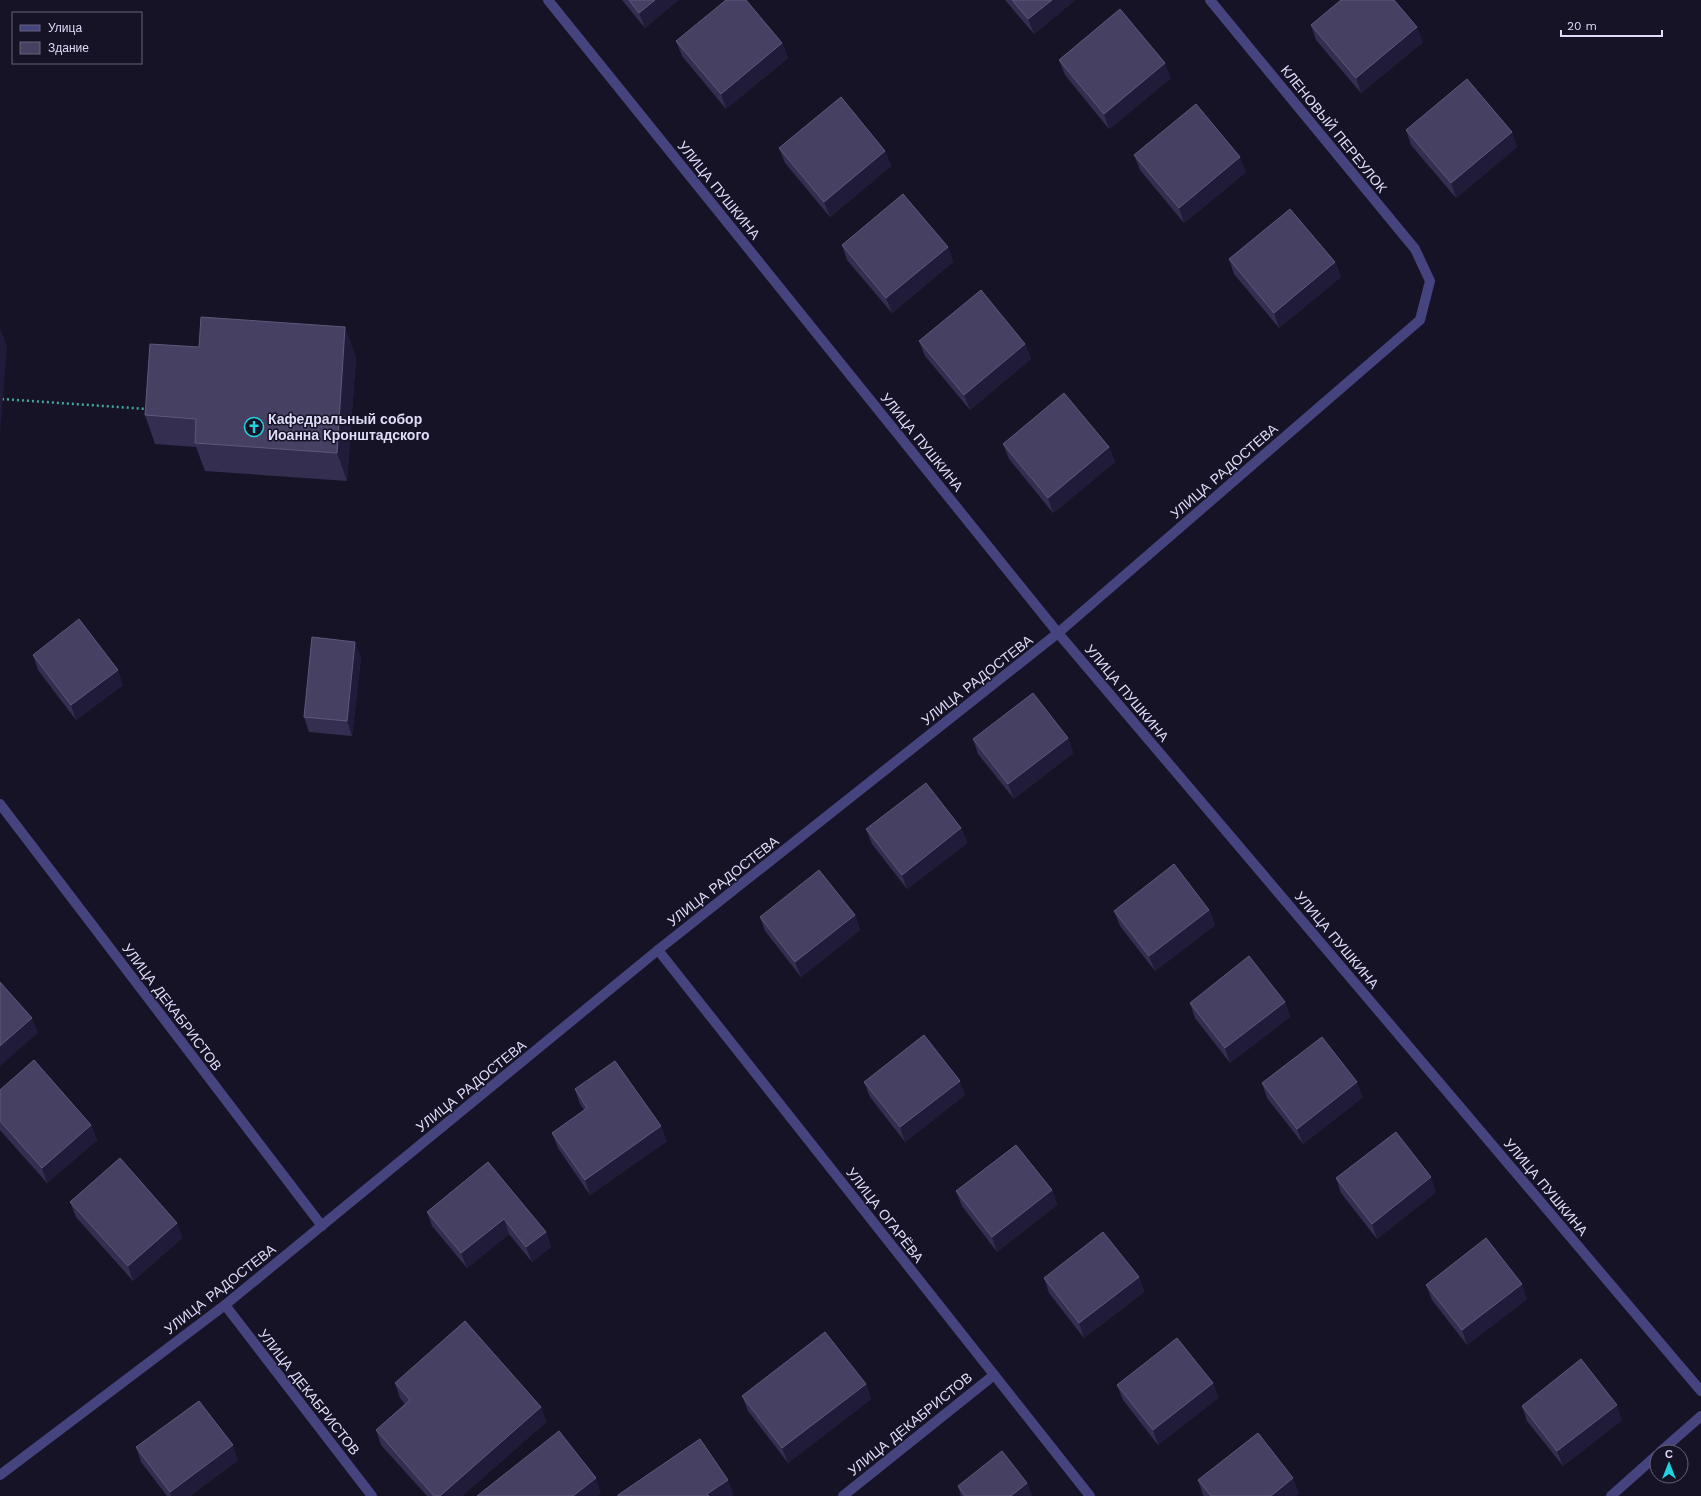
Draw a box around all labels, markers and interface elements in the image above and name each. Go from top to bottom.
legend [12,12,142,64]
scale bar [1561,12,1662,38]
text: 20 m [1567,19,1597,33]
text: Улица [48,21,82,35]
text: Здание [48,41,89,55]
street label: КЛЕНОВЫЙ ПЕРЕУЛОК [1278,62,1392,196]
street label: УЛИЦА ПУШКИНА [675,138,764,243]
street label: УЛИЦА ПУШКИНА [878,390,967,495]
place label: Кафедральный собор Иоанна Кронштадского [268,411,430,443]
church icon: Кафедральный собор Иоанна Кронштадского [243,416,265,438]
street label: УЛИЦА РАДОСТЕВА [1167,420,1281,522]
street label: УЛИЦА РАДОСТЕВА [918,631,1036,728]
street label: УЛИЦА ПУШКИНА [1082,641,1173,745]
street label: УЛИЦА РАДОСТЕВА [664,832,782,929]
street label: УЛИЦА ПУШКИНА [1292,888,1383,992]
street label: УЛИЦА ДЕКАБРИСТОВ [119,940,225,1074]
street label: УЛИЦА РАДОСТЕВА [413,1036,530,1135]
street label: УЛИЦА ПУШКИНА [1501,1135,1592,1239]
street label: УЛИЦА ОГАРЁВА [843,1164,927,1266]
street label: УЛИЦА РАДОСТЕВА [161,1240,279,1337]
street label: УЛИЦА ДЕКАБРИСТОВ [255,1326,363,1458]
street label: УЛИЦА ДЕКАБРИСТОВ [845,1369,975,1479]
north arrow [1649,1444,1689,1484]
text: С [1665,1448,1673,1461]

